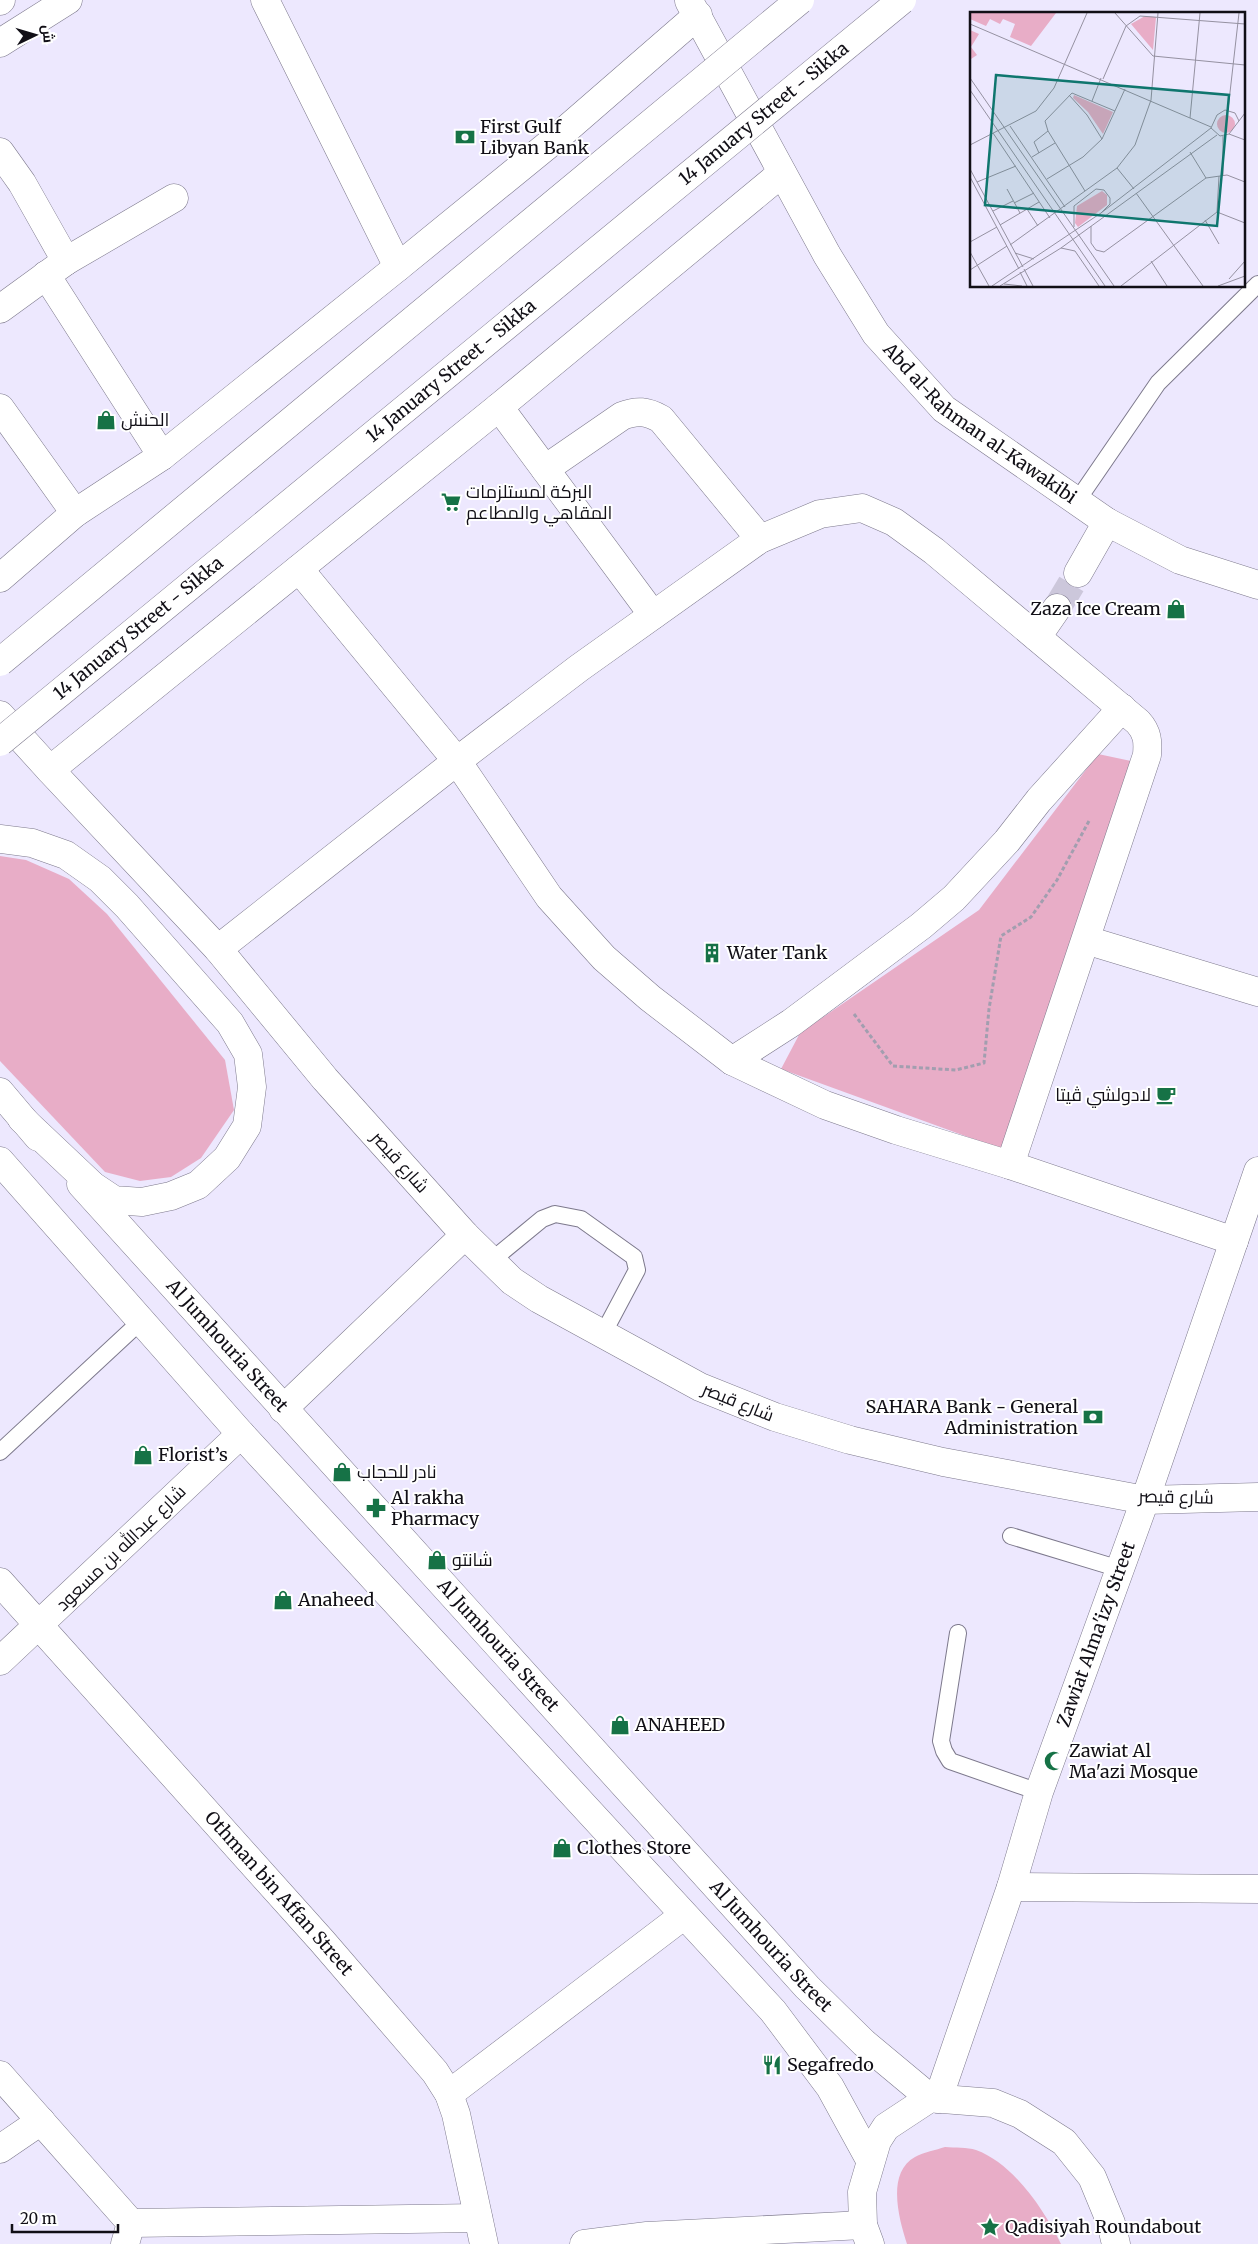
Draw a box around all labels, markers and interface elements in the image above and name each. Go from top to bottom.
north arrow [10,10,60,60]
inset map [970,12,1246,288]
text: ش [38,24,58,44]
street label: 14 January Street - Sikka [674,37,853,190]
place label: First Gulf Libyan Bank [480,115,590,159]
bank icon: First Gulf Libyan Bank [454,126,476,148]
street label: 14 January Street - Sikka [361,294,541,447]
street label: Abd al-Rahman al-Kawakibi [878,337,1081,509]
place label: الحنش [121,408,169,431]
shop icon: الحنش [95,409,117,431]
place label: البركة لمستلزمات المقاهي والمطاعم [466,480,612,527]
supermarket icon: البركة لمستلزمات المقاهي والمطاعم [440,491,462,513]
street label: 14 January Street - Sikka [48,551,228,704]
place label: Zaza Ice Cream [1030,597,1161,620]
shop icon: Zaza Ice Cream [1165,598,1187,620]
place label: Water Tank [726,941,828,964]
building icon: Water Tank [701,942,723,964]
place label: لادولشي ڤيتا [1055,1083,1151,1108]
cafe icon: لادولشي ڤيتا [1155,1084,1177,1106]
street label: شارع قيصر [365,1125,434,1198]
street label: Al Jumhouria Street [161,1274,293,1416]
street label: شارع قيصر [698,1376,777,1427]
place label: SAHARA Bank - General Administration [866,1395,1078,1439]
bank icon: SAHARA Bank - General Administration [1082,1406,1104,1428]
place label: Florist’s [158,1443,228,1466]
shop icon: Florist’s [132,1444,154,1466]
place label: نادر للحجاب [357,1460,437,1483]
shop icon: نادر للحجاب [331,1461,353,1483]
street label: شارع عبدالله بن مسعود [51,1480,191,1616]
street label: شارع قيصر [1137,1484,1214,1510]
place label: Al rakha Pharmacy [390,1486,480,1530]
pharmacy icon: Al rakha Pharmacy [365,1497,387,1519]
street label: Zawiat Alma'izy Street [1052,1538,1140,1730]
place label: شانتو [452,1548,493,1571]
shop icon: شانتو [426,1549,448,1571]
street label: Al Jumhouria Street [432,1573,564,1716]
place label: Anaheed [297,1588,375,1611]
shop icon: Anaheed [272,1589,294,1611]
place label: ANAHEED [634,1713,725,1736]
shop icon: ANAHEED [609,1714,631,1736]
place label: Zawiat Al Ma'azi Mosque [1069,1739,1198,1783]
mosque icon: Zawiat Al Ma'azi Mosque [1043,1750,1065,1772]
street label: Othman bin Affan Street [200,1806,359,1980]
place label: Clothes Store [577,1836,691,1859]
shop icon: Clothes Store [551,1837,573,1859]
street label: Al Jumhouria Street [704,1874,837,2017]
place label: Segafredo [787,2053,874,2076]
restaurant icon: Segafredo [761,2054,783,2076]
scale bar [12,2202,119,2234]
text: 20 m [20,2209,57,2228]
place label: Qadisiyah Roundabout [1005,2215,1201,2238]
place icon: Qadisiyah Roundabout [979,2216,1001,2238]

